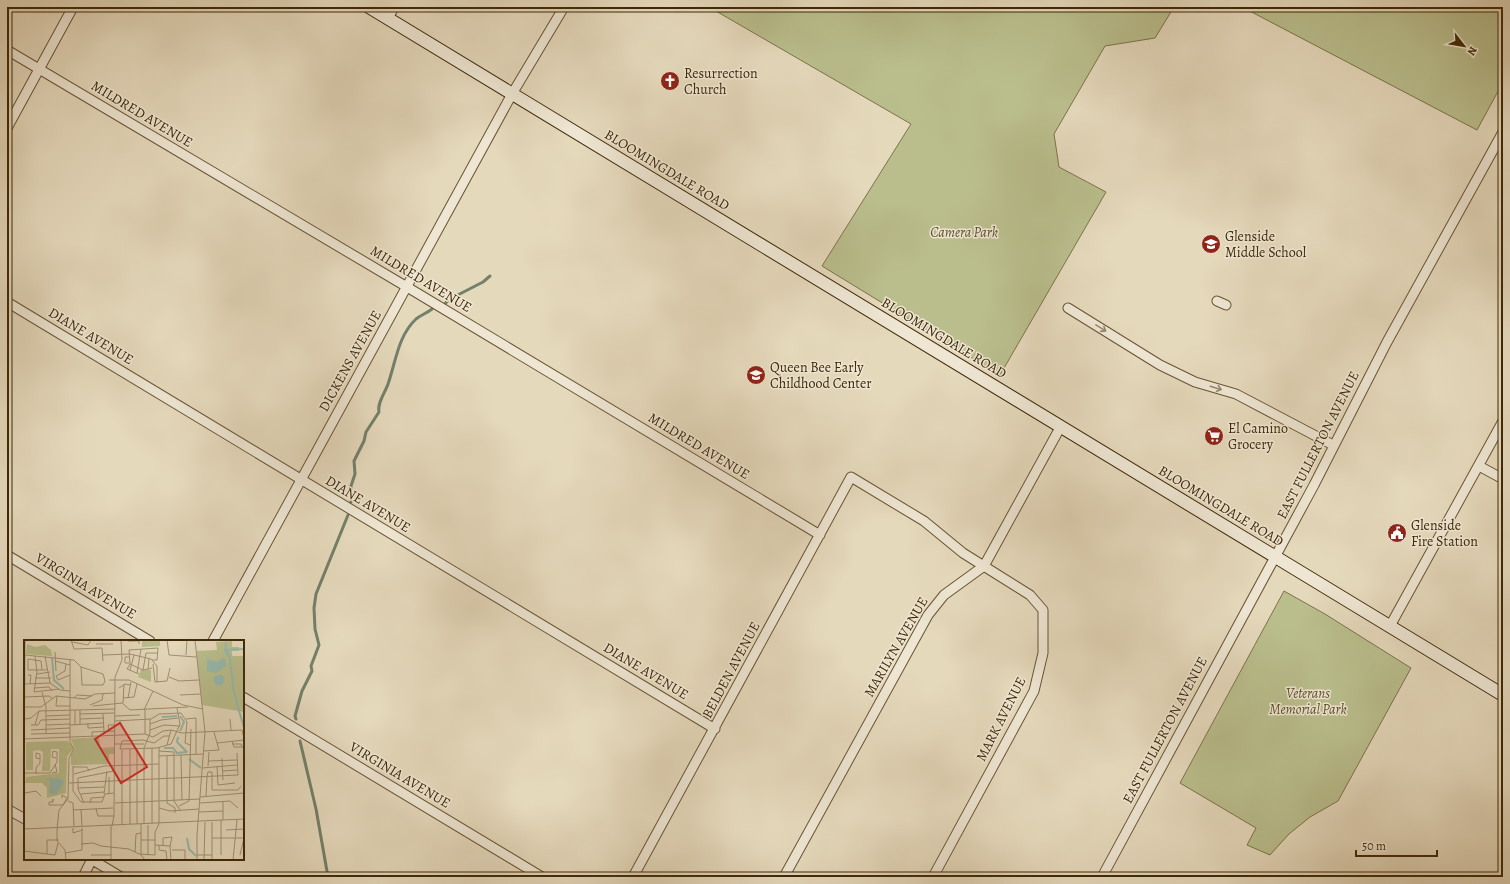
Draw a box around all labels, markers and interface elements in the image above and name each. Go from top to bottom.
north arrow [1444,26,1484,66]
text: N [1464,44,1481,58]
place label: Resurrection Church [684,64,758,99]
church icon: Resurrection Church [659,70,681,92]
street label: MILDRED AVENUE [88,76,196,152]
street label: BLOOMINGDALE ROAD [601,125,733,215]
park label: Camera Park [930,223,998,242]
place label: Glenside Middle School [1225,227,1307,262]
school or university icon: Glenside Middle School [1200,233,1222,255]
street label: MILDRED AVENUE [367,241,475,317]
street label: BLOOMINGDALE ROAD [878,293,1010,383]
street label: DIANE AVENUE [45,303,137,369]
street label: DICKENS AVENUE [314,307,386,415]
one-way arrow [1095,325,1107,333]
place label: Queen Bee Early Childhood Center [770,358,872,393]
school or university icon: Queen Bee Early Childhood Center [745,364,767,386]
street label: EAST FULLERTON AVENUE [1272,368,1364,522]
one-way arrow [1209,385,1222,392]
street label: MILDRED AVENUE [645,408,753,484]
place label: El Camino Grocery [1228,419,1288,454]
supermarket icon: El Camino Grocery [1203,425,1225,447]
street label: BLOOMINGDALE ROAD [1155,461,1287,551]
street label: DIANE AVENUE [322,471,414,537]
place label: Glenside Fire Station [1411,516,1478,551]
public building icon: Glenside Fire Station [1386,522,1408,544]
street label: VIRGINIA AVENUE [31,548,140,624]
street label: MARILYN AVENUE [860,593,932,701]
street label: BELDEN AVENUE [698,618,764,722]
street label: DIANE AVENUE [600,638,692,704]
inset map [24,640,244,860]
street label: EAST FULLERTON AVENUE [1118,653,1212,807]
street label: MARK AVENUE [972,674,1030,764]
park label: Veterans Memorial Park [1269,684,1347,719]
street label: VIRGINIA AVENUE [345,737,454,813]
scale bar [1356,832,1437,858]
text: 50 m [1362,838,1386,854]

